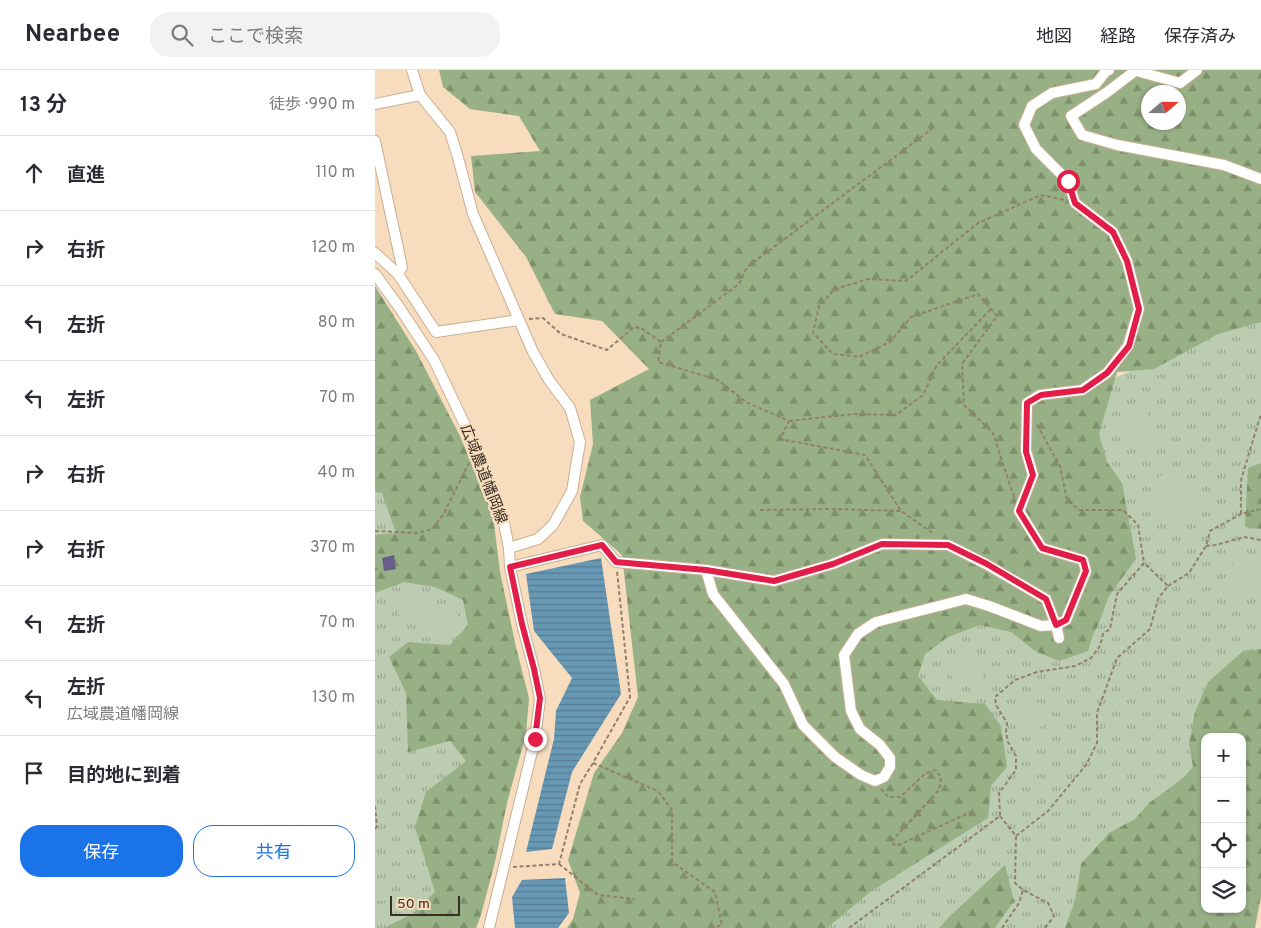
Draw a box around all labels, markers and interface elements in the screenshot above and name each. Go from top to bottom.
search box [150,12,500,57]
text: Nearbee [25,20,120,50]
icon: search [168,21,196,49]
text: ここで検索 [208,25,303,49]
text: 地図 [1036,26,1072,49]
text: 経路 [1100,26,1136,49]
text: 保存済み [1164,26,1236,49]
north arrow [1141,85,1186,130]
text: 13 分 [20,92,67,119]
text: 徒歩 · 990 m [269,95,355,115]
icon: ahead [20,159,48,187]
text: 110 m [315,163,355,183]
text: 直進 [67,164,105,188]
route start [1057,170,1080,193]
icon: right [20,234,48,262]
text: 120 m [312,238,355,258]
text: 右折 [67,239,105,263]
icon: left [20,309,48,337]
text: 80 m [318,313,355,333]
text: 左折 [67,314,105,338]
icon: left [20,384,48,412]
text: 70 m [320,388,355,408]
text: 左折 [67,389,105,413]
street label: 広域農道幡岡線 [455,422,510,527]
icon: right [20,459,48,487]
text: 40 m [317,463,355,483]
text: 右折 [67,464,105,488]
icon: right [20,534,48,562]
text: 370 m [310,538,355,558]
text: 右折 [67,539,105,563]
icon: left [20,609,48,637]
text: 70 m [320,613,355,633]
text: 左折 [67,614,105,638]
text: 左折 [67,676,105,700]
icon: left [20,684,48,712]
text: 130 m [312,688,355,708]
text: 広域農道幡岡線 [67,705,179,725]
route end [524,728,547,751]
map controls [1201,733,1246,913]
button: + [1201,733,1246,778]
icon: arrive [20,759,48,787]
text: 目的地に到着 [67,764,181,788]
button: − [1201,778,1246,823]
button: locate [1201,823,1246,868]
button: 保存 [20,825,183,877]
button: 共有 [193,825,355,877]
button: layers [1201,868,1246,913]
scale bar [390,893,460,916]
text: 50 m [397,896,430,913]

